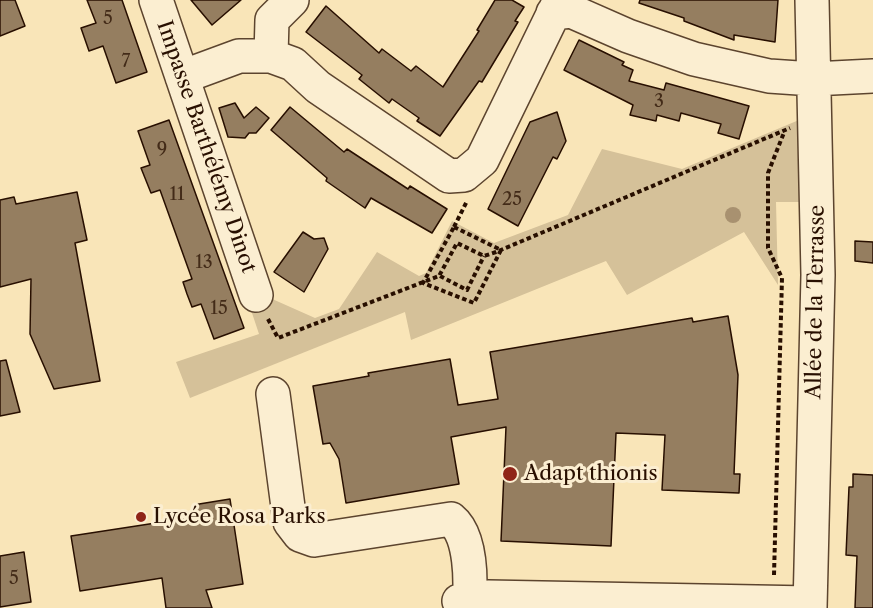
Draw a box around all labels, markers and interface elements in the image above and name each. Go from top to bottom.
house number: 5 [103,8,113,30]
street label: Impasse Barthélémy Dinot [151,18,261,276]
house number: 7 [122,51,130,73]
house number: 3 [654,91,664,113]
house number: 9 [157,139,167,161]
house number: 11 [169,184,185,206]
house number: 25 [502,189,522,211]
street label: Allée de la Terrasse [802,205,830,399]
house number: 13 [195,252,213,274]
house number: 15 [210,298,228,320]
place label: Adapt thionis [524,461,658,487]
marker: Adapt thionis [501,465,519,483]
place label: Lycée Rosa Parks [153,504,326,530]
marker: Lycée Rosa Parks [134,510,148,524]
house number: 5 [9,568,19,590]

